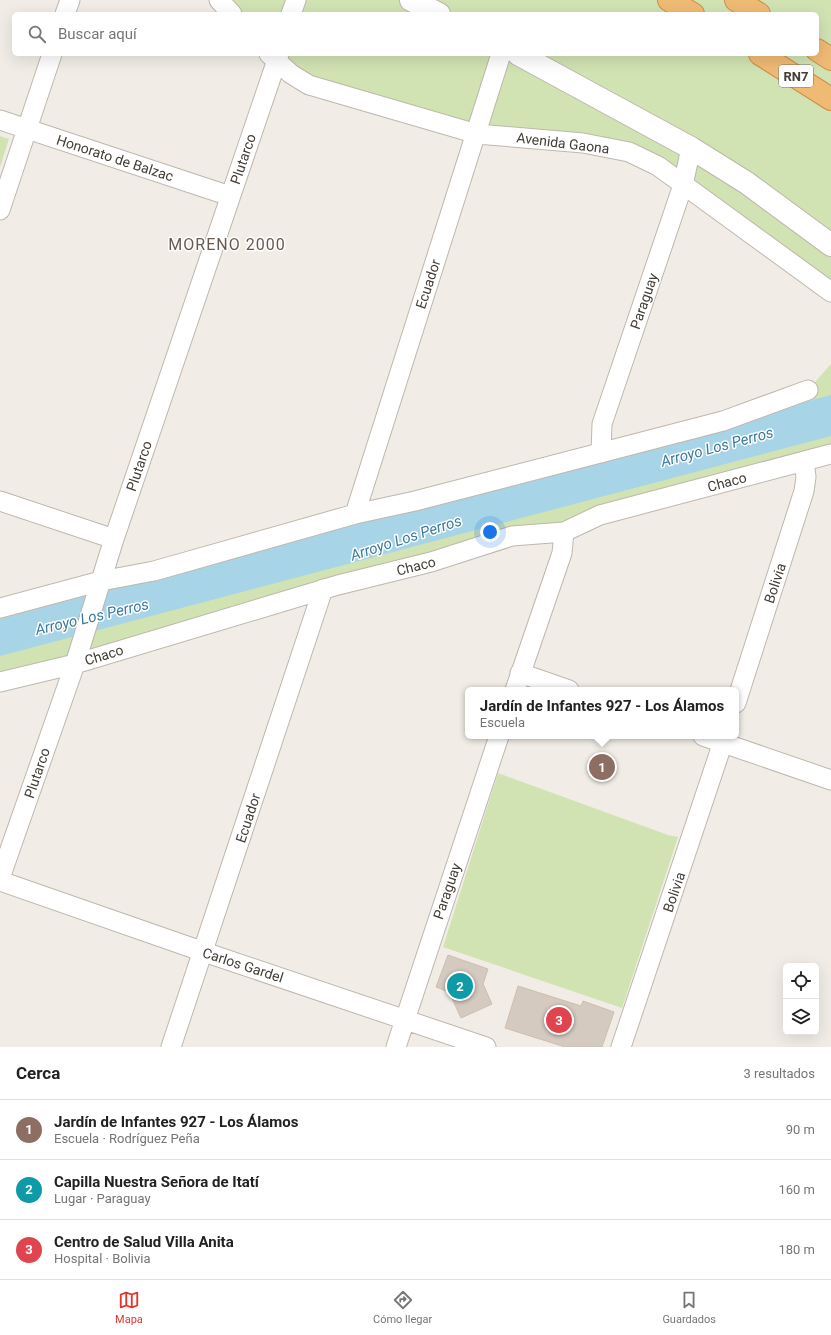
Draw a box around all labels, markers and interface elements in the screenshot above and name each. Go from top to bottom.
search box [12,12,819,56]
icon: search [26,23,48,45]
text: Buscar aquí [58,25,137,43]
road number: RN7 [779,65,813,87]
street label: Avenida Gaona [516,129,610,157]
street label: Honorato de Balzac [54,132,176,184]
street label: Plutarco [227,132,259,186]
district label: MORENO 2000 [168,235,286,254]
street label: Ecuador [412,257,444,311]
street label: Paraguay [627,271,661,331]
water label: Arroyo Los Perros [658,423,775,471]
street label: Plutarco [123,439,155,493]
street label: Chaco [706,469,748,495]
water label: Arroyo Los Perros [347,512,464,565]
your location [480,522,500,542]
street label: Chaco [395,553,437,579]
street label: Bolivia [761,561,789,605]
water label: Arroyo Los Perros [33,595,150,639]
street label: Chaco [83,642,125,668]
popup [465,687,739,739]
text: Jardín de Infantes 927 - Los Álamos [480,697,724,715]
text: Escuela [480,715,525,730]
street label: Plutarco [21,746,53,800]
pin: 1 [589,752,615,782]
street label: Ecuador [232,791,264,845]
street label: Paraguay [430,861,464,921]
street label: Bolivia [660,870,688,914]
street label: Carlos Gardel [201,944,285,986]
map controls [783,963,819,1035]
button: locate [783,963,819,999]
pin: 2 [447,971,473,1001]
button: layers [783,999,819,1035]
pin: 3 [546,1005,572,1035]
text: Cerca [16,1063,60,1083]
text: 3 resultados [743,1066,815,1081]
text: Jardín de Infantes 927 - Los Álamos [54,1113,298,1131]
text: 1 [25,1122,33,1137]
text: 90 m [786,1122,815,1137]
text: Escuela · Rodríguez Peña [54,1131,200,1146]
text: Capilla Nuestra Señora de Itatí [54,1173,259,1191]
text: 2 [25,1182,33,1197]
text: 160 m [778,1182,815,1197]
text: Lugar · Paraguay [54,1191,151,1206]
text: Centro de Salud Villa Anita [54,1233,234,1251]
text: 3 [25,1242,33,1257]
text: 180 m [778,1242,815,1257]
text: Hospital · Bolivia [54,1251,151,1266]
tab: Mapa [115,1289,143,1326]
tab: Cómo llegar [373,1289,432,1326]
tab: Guardados [662,1289,716,1326]

